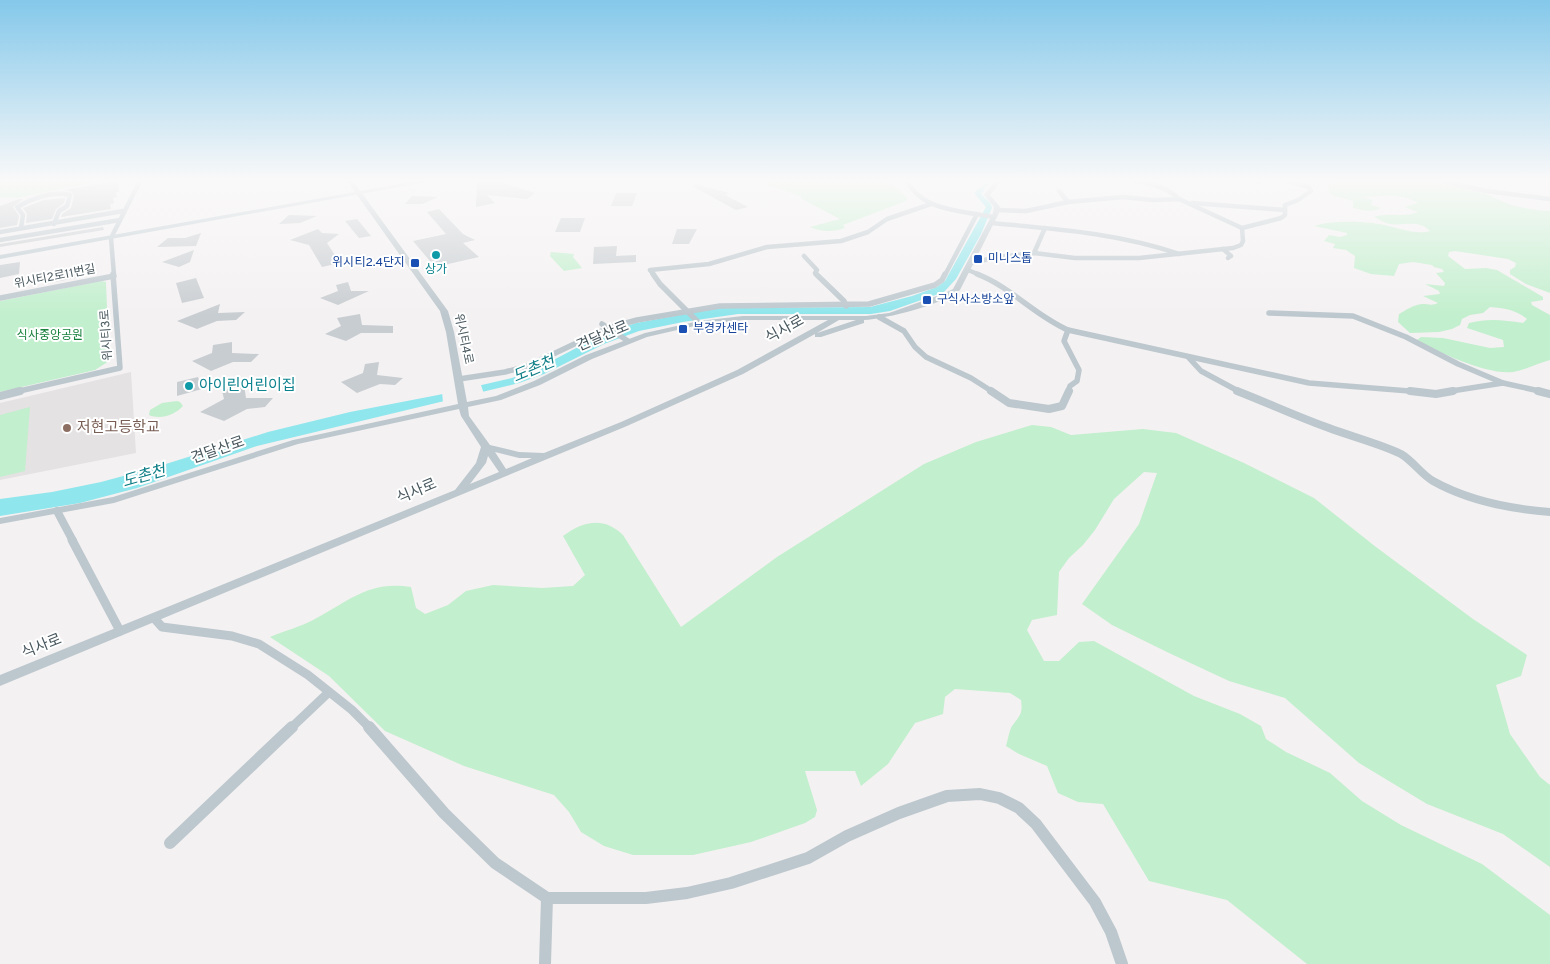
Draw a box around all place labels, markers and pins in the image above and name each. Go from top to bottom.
marker: 상가 [430,249,442,261]
place label: 미니스톱 [988,251,1032,267]
marker: 미니스톱 [972,253,984,265]
place label: 위시티2.4단지 [332,255,405,271]
marker: 위시티2.4단지 [409,257,421,269]
place label: 상가 [425,262,447,278]
place label: 구식사소방소앞 [937,292,1014,308]
marker: 구식사소방소앞 [921,294,933,306]
place label: 부경카센타 [693,321,748,337]
marker: 부경카센타 [677,323,689,335]
place label: 아이린어린이집 [199,377,296,396]
marker: 아이린어린이집 [183,380,195,392]
place label: 저현고등학교 [77,418,160,438]
marker: 저현고등학교 [61,422,73,434]

